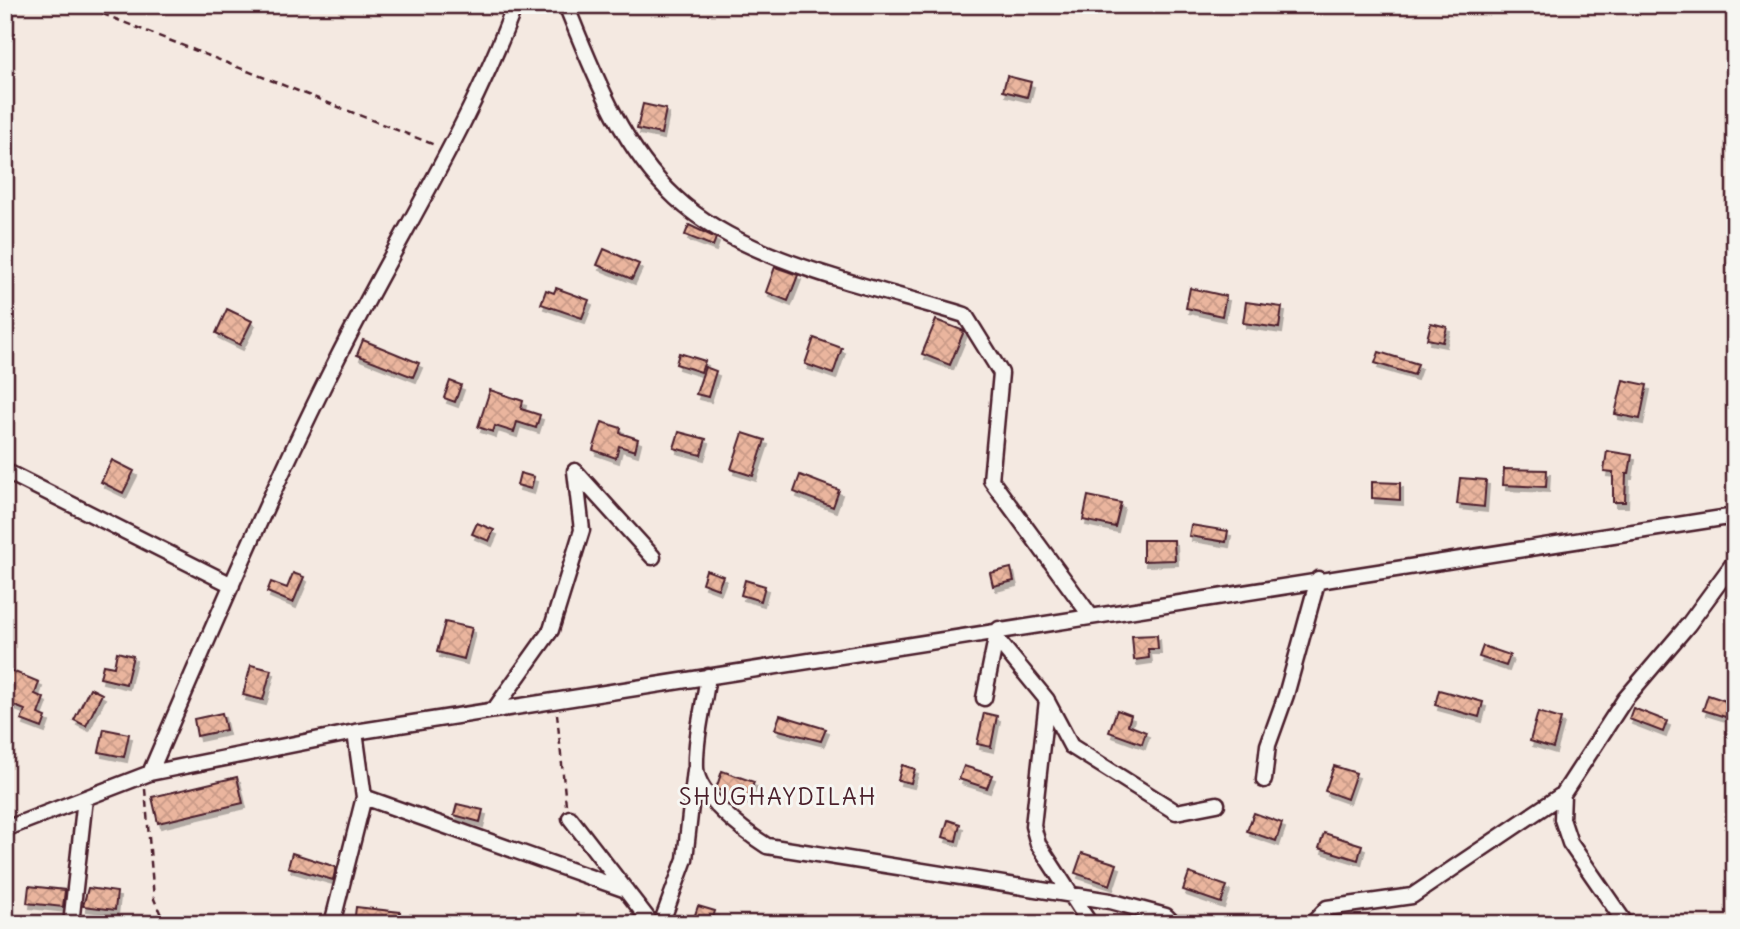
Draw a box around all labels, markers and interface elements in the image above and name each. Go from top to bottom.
district label: SHUGHAYDILAH [679,782,877,811]

